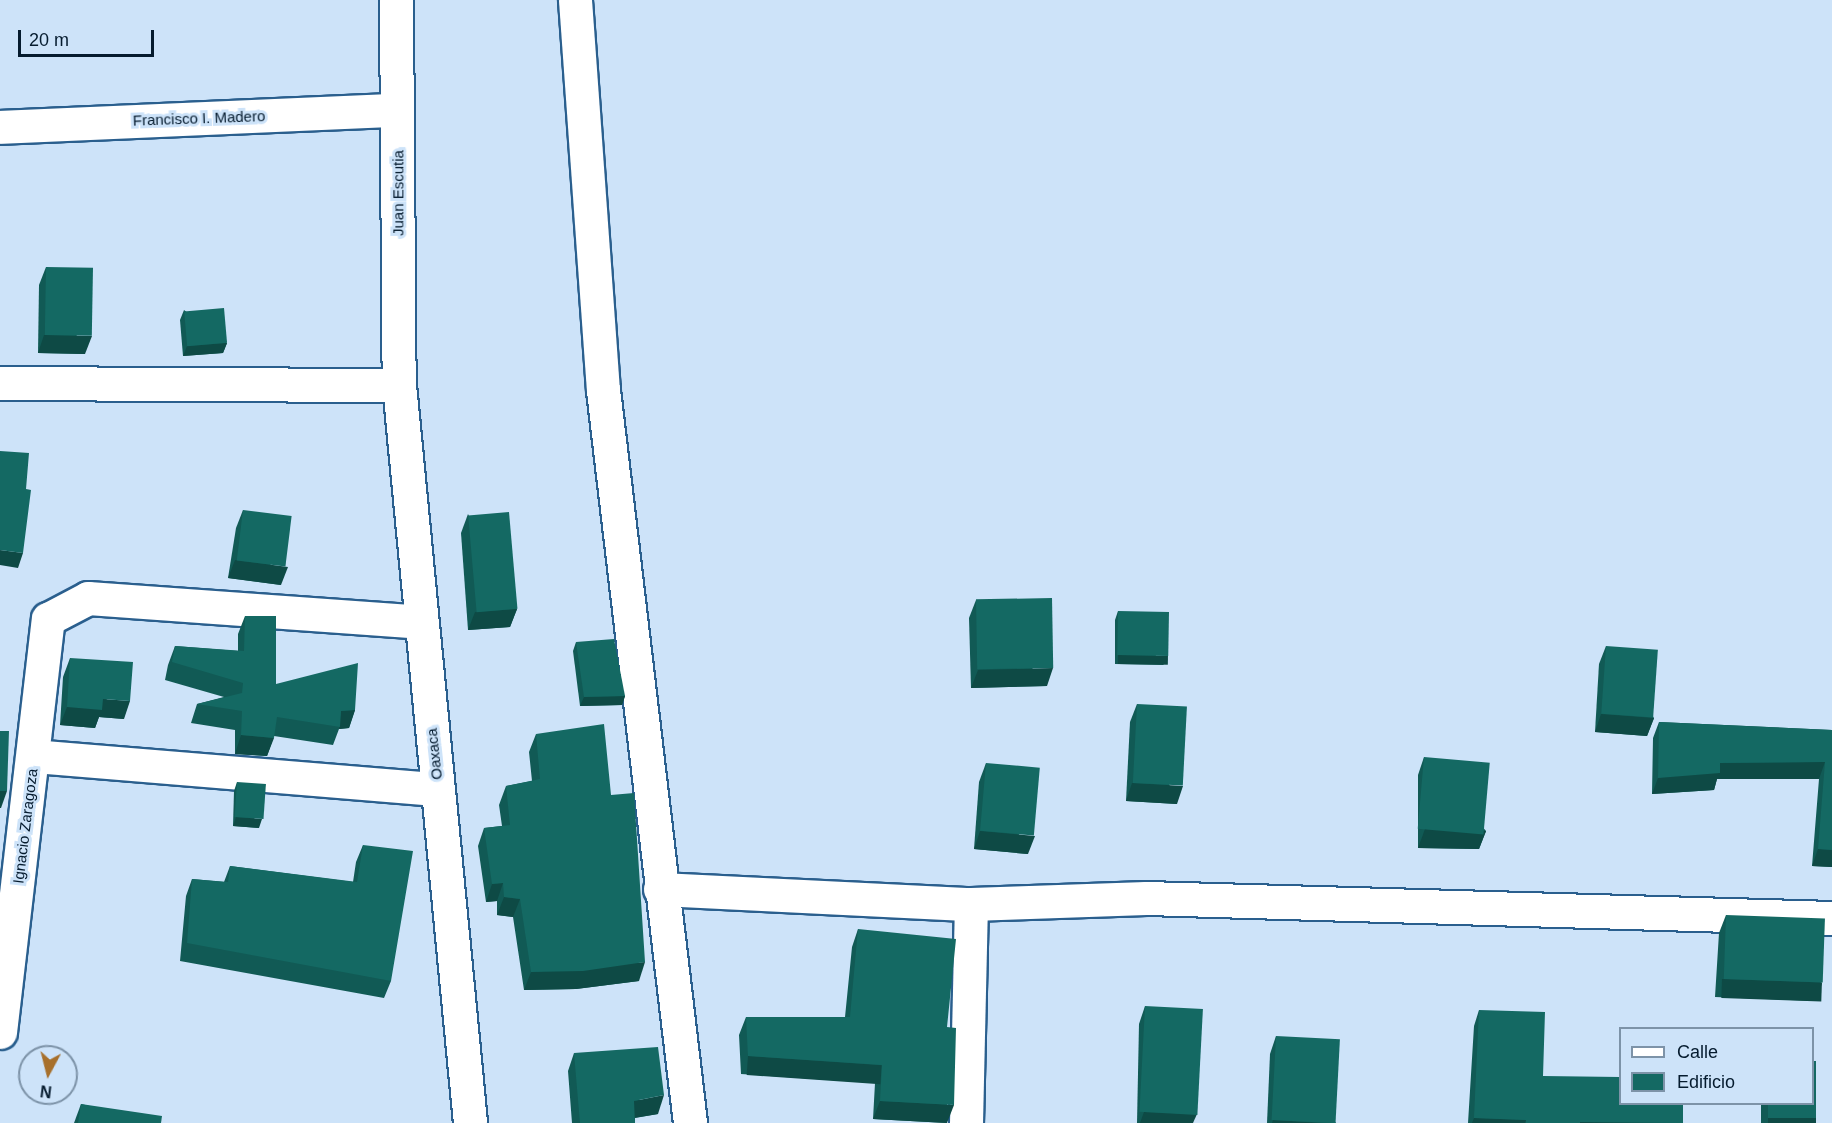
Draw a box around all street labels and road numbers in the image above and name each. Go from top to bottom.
street label: Francisco I. Madero [132,107,266,129]
street label: Juan Escutia [389,150,407,236]
street label: Oaxaca [422,727,446,781]
street label: Ignacio Zaragoza [9,767,41,885]

